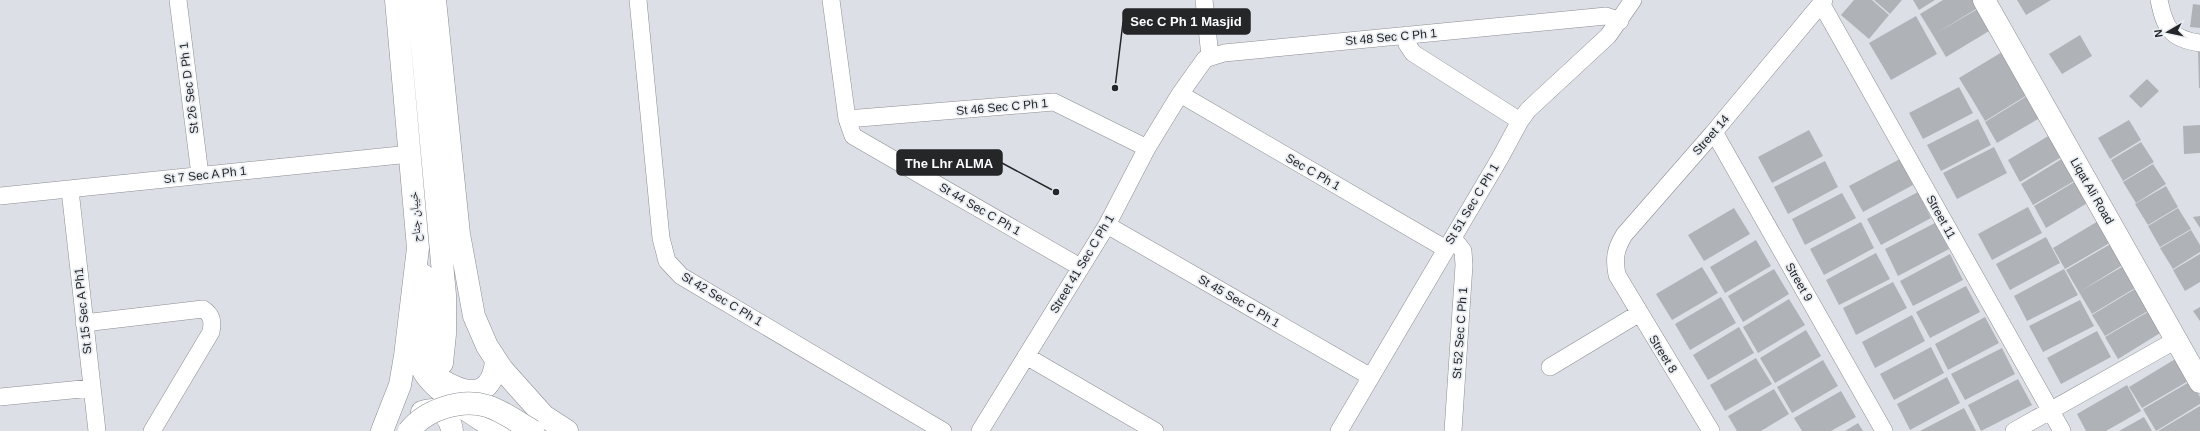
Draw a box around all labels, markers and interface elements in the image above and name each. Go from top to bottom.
callout: Sec C Ph 1 Masjid [1123,9,1250,34]
north arrow [2148,12,2188,52]
text: Sec C Ph 1 Masjid [1130,14,1242,29]
street label: St 48 Sec C Ph 1 [1345,26,1438,48]
text: N [2152,29,2165,38]
street label: St 26 Sec D Ph 1 [176,41,202,135]
street label: St 46 Sec C Ph 1 [956,96,1049,118]
street label: Street 14 [1690,112,1732,158]
callout: The Lhr ALMA [897,150,1002,175]
street label: Sec C Ph 1 [1283,151,1343,193]
street label: Liqat Ali Road [2067,155,2117,227]
text: The Lhr ALMA [905,156,994,171]
street label: St 51 Sec C Ph 1 [1442,161,1502,247]
street label: St 7 Sec A Ph 1 [163,164,248,186]
street label: St 44 Sec C Ph 1 [937,180,1024,238]
street label: خیبان جناح [406,191,424,243]
street label: Street 11 [1923,193,1959,242]
street label: Street 41 Sec C Ph 1 [1047,212,1117,316]
street label: Street 9 [1782,260,1816,304]
street label: St 15 Sec A Ph1 [71,267,94,355]
street label: St 42 Sec C Ph 1 [679,269,765,329]
street label: St 45 Sec C Ph 1 [1196,272,1283,330]
street label: St 52 Sec C Ph 1 [1450,286,1470,379]
street label: Street 8 [1646,332,1680,376]

